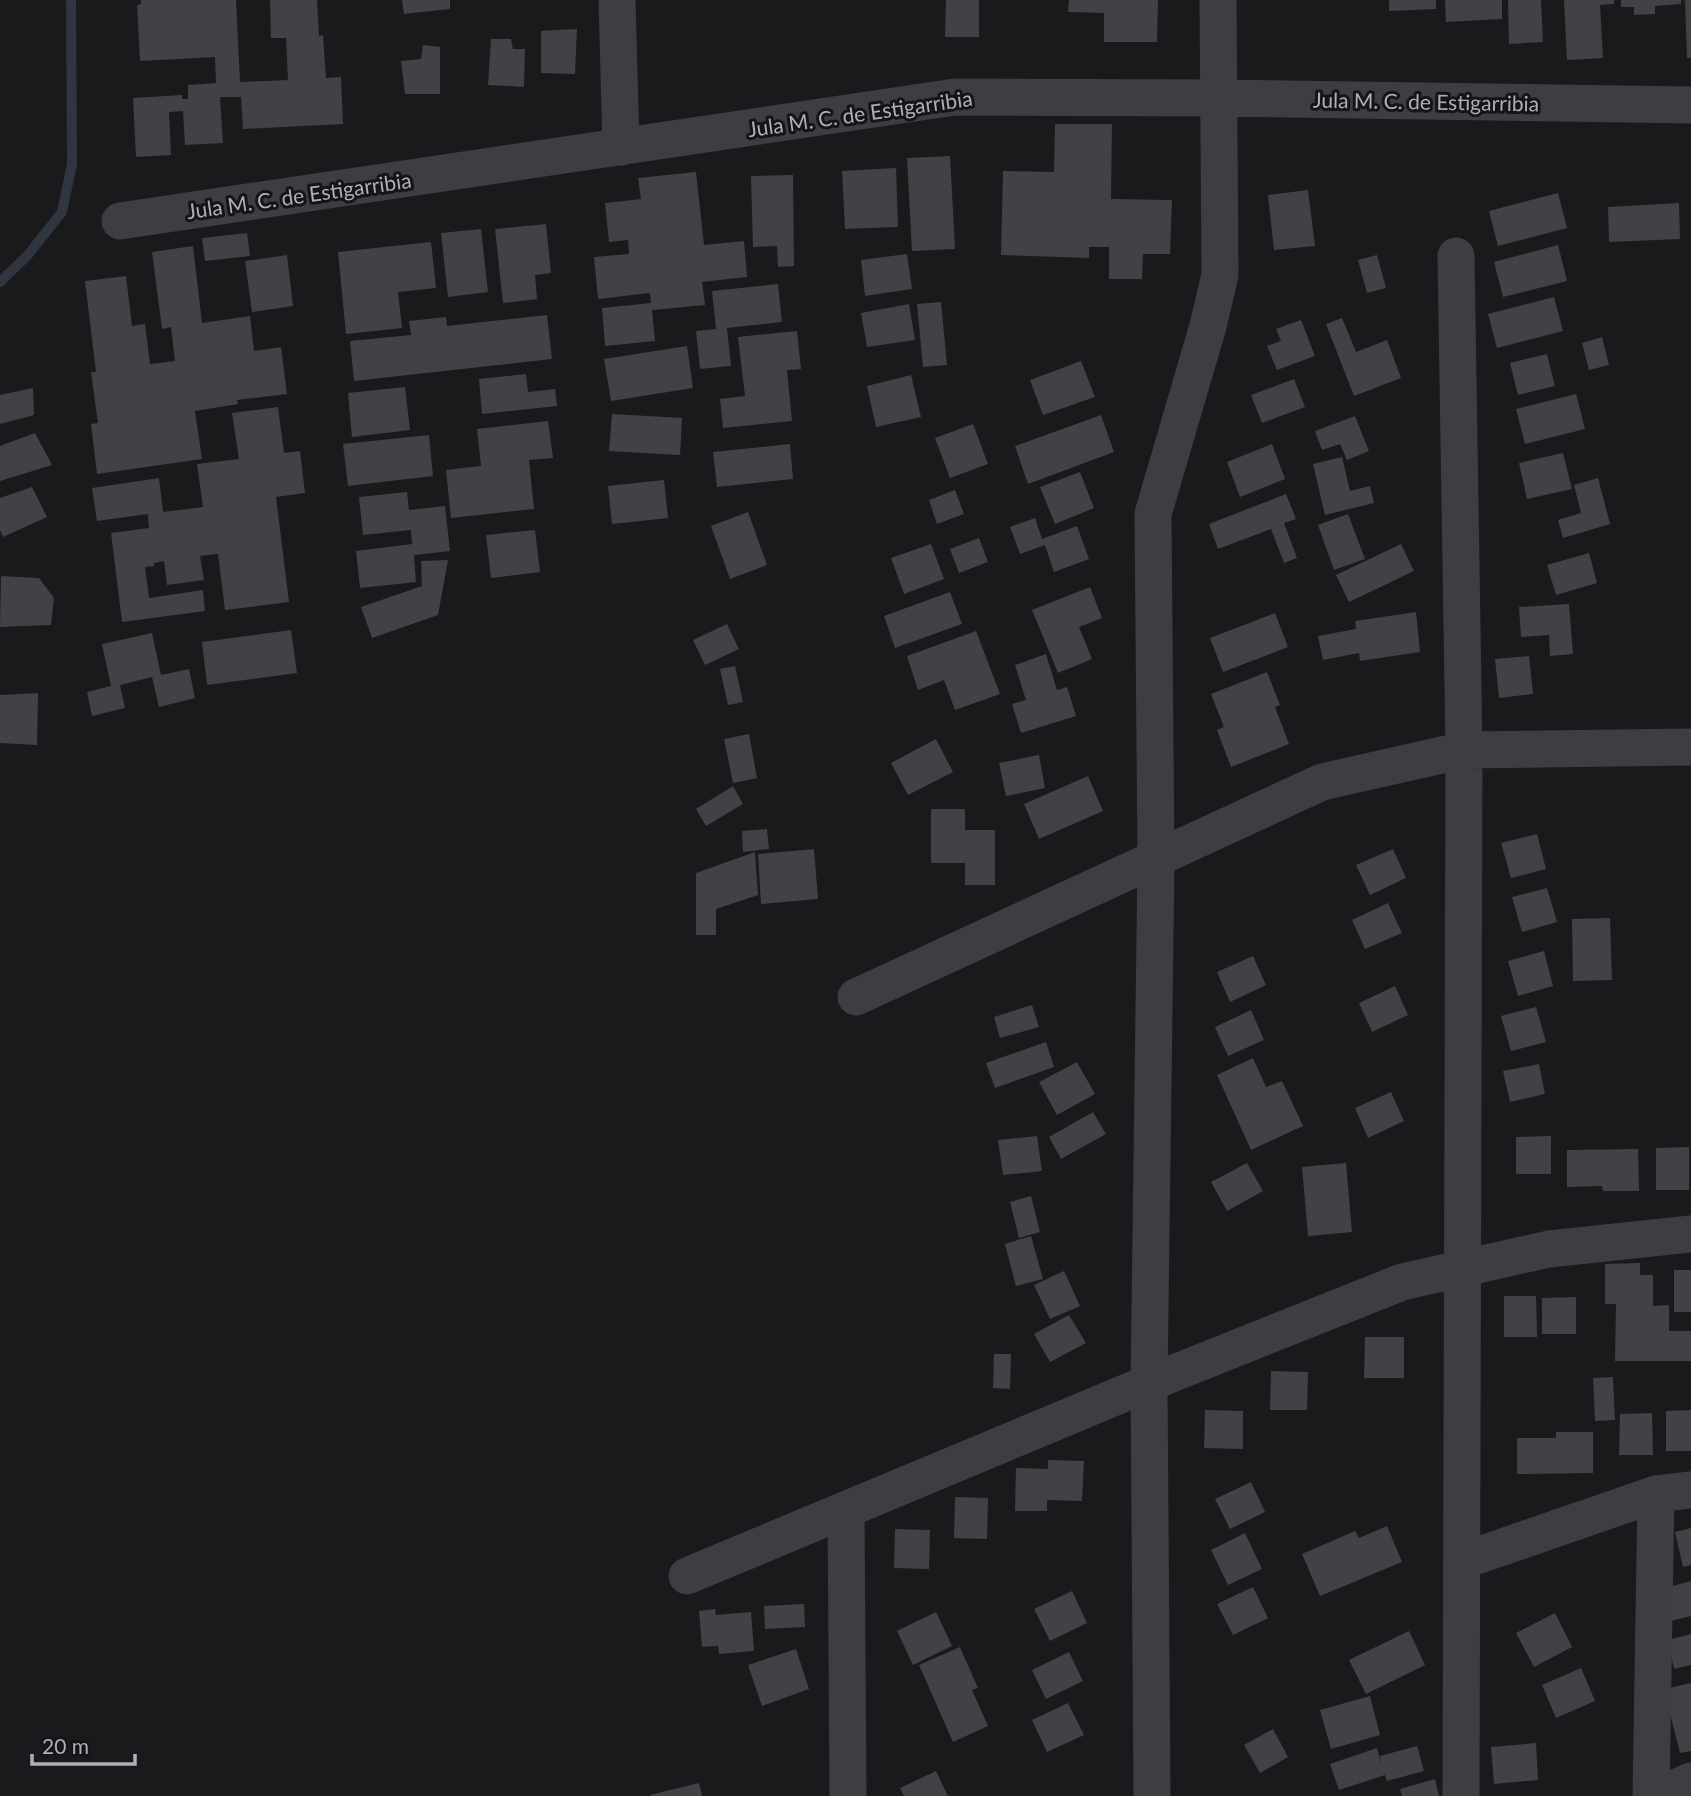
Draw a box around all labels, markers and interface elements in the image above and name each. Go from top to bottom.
street label: Jula M. C. de Estigarribia [746,85,974,141]
street label: Jula M. C. de Estigarribia [1313,87,1539,115]
street label: Jula M. C. de Estigarribia [185,167,413,223]
scale bar [32,1722,135,1766]
text: 20 m [42,1733,89,1758]

